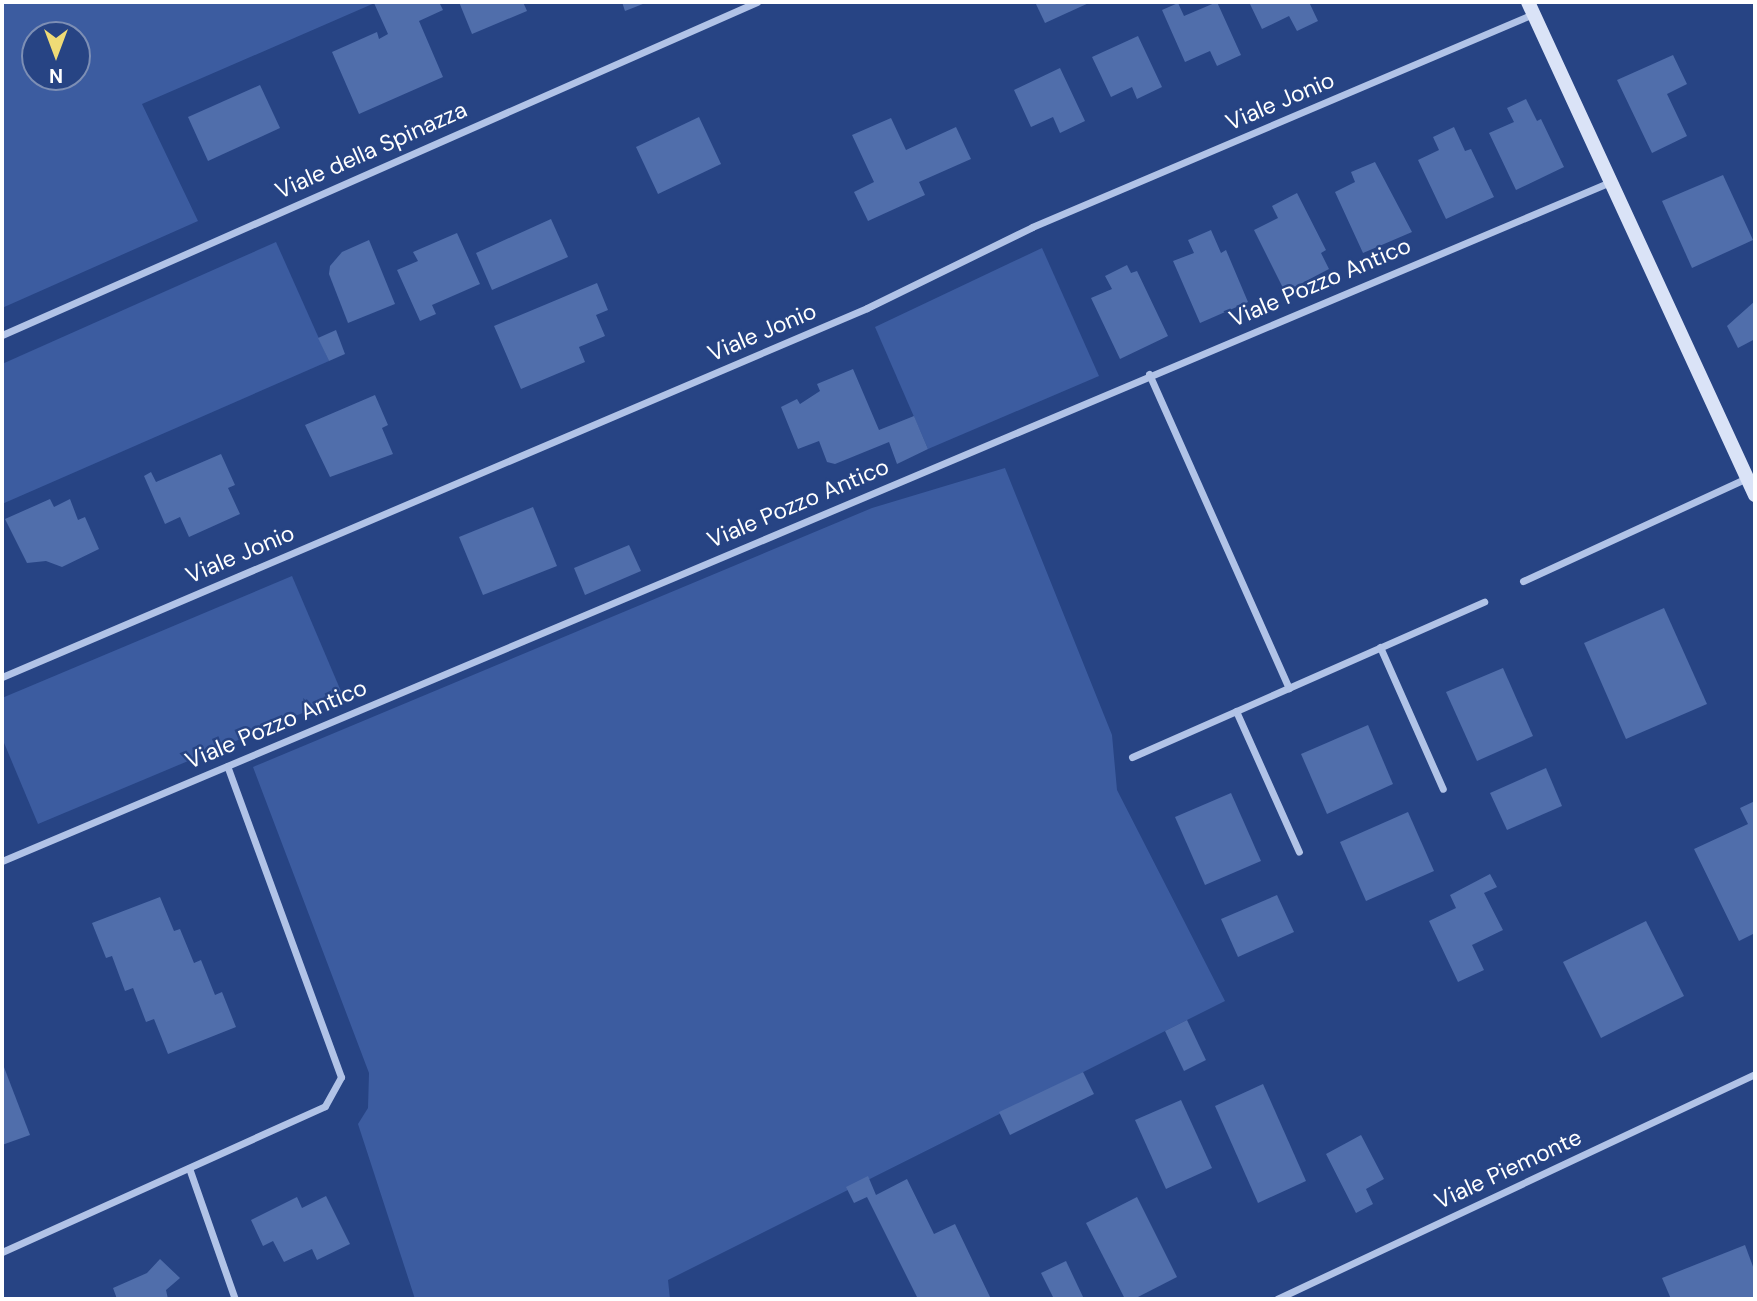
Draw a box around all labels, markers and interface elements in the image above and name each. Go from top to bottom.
north arrow [21,21,91,91]
text: N [49,63,63,88]
street label: Viale Jonio [1222,66,1338,136]
street label: Viale della Spinazza [271,95,471,205]
street label: Viale Pozzo Antico [1225,231,1415,333]
street label: Viale Jonio [704,297,820,367]
street label: Viale Pozzo Antico [703,452,893,554]
street label: Viale Jonio [182,519,298,589]
street label: Viale Pozzo Antico [181,673,371,775]
street label: Viale Piemonte [1430,1123,1586,1215]

